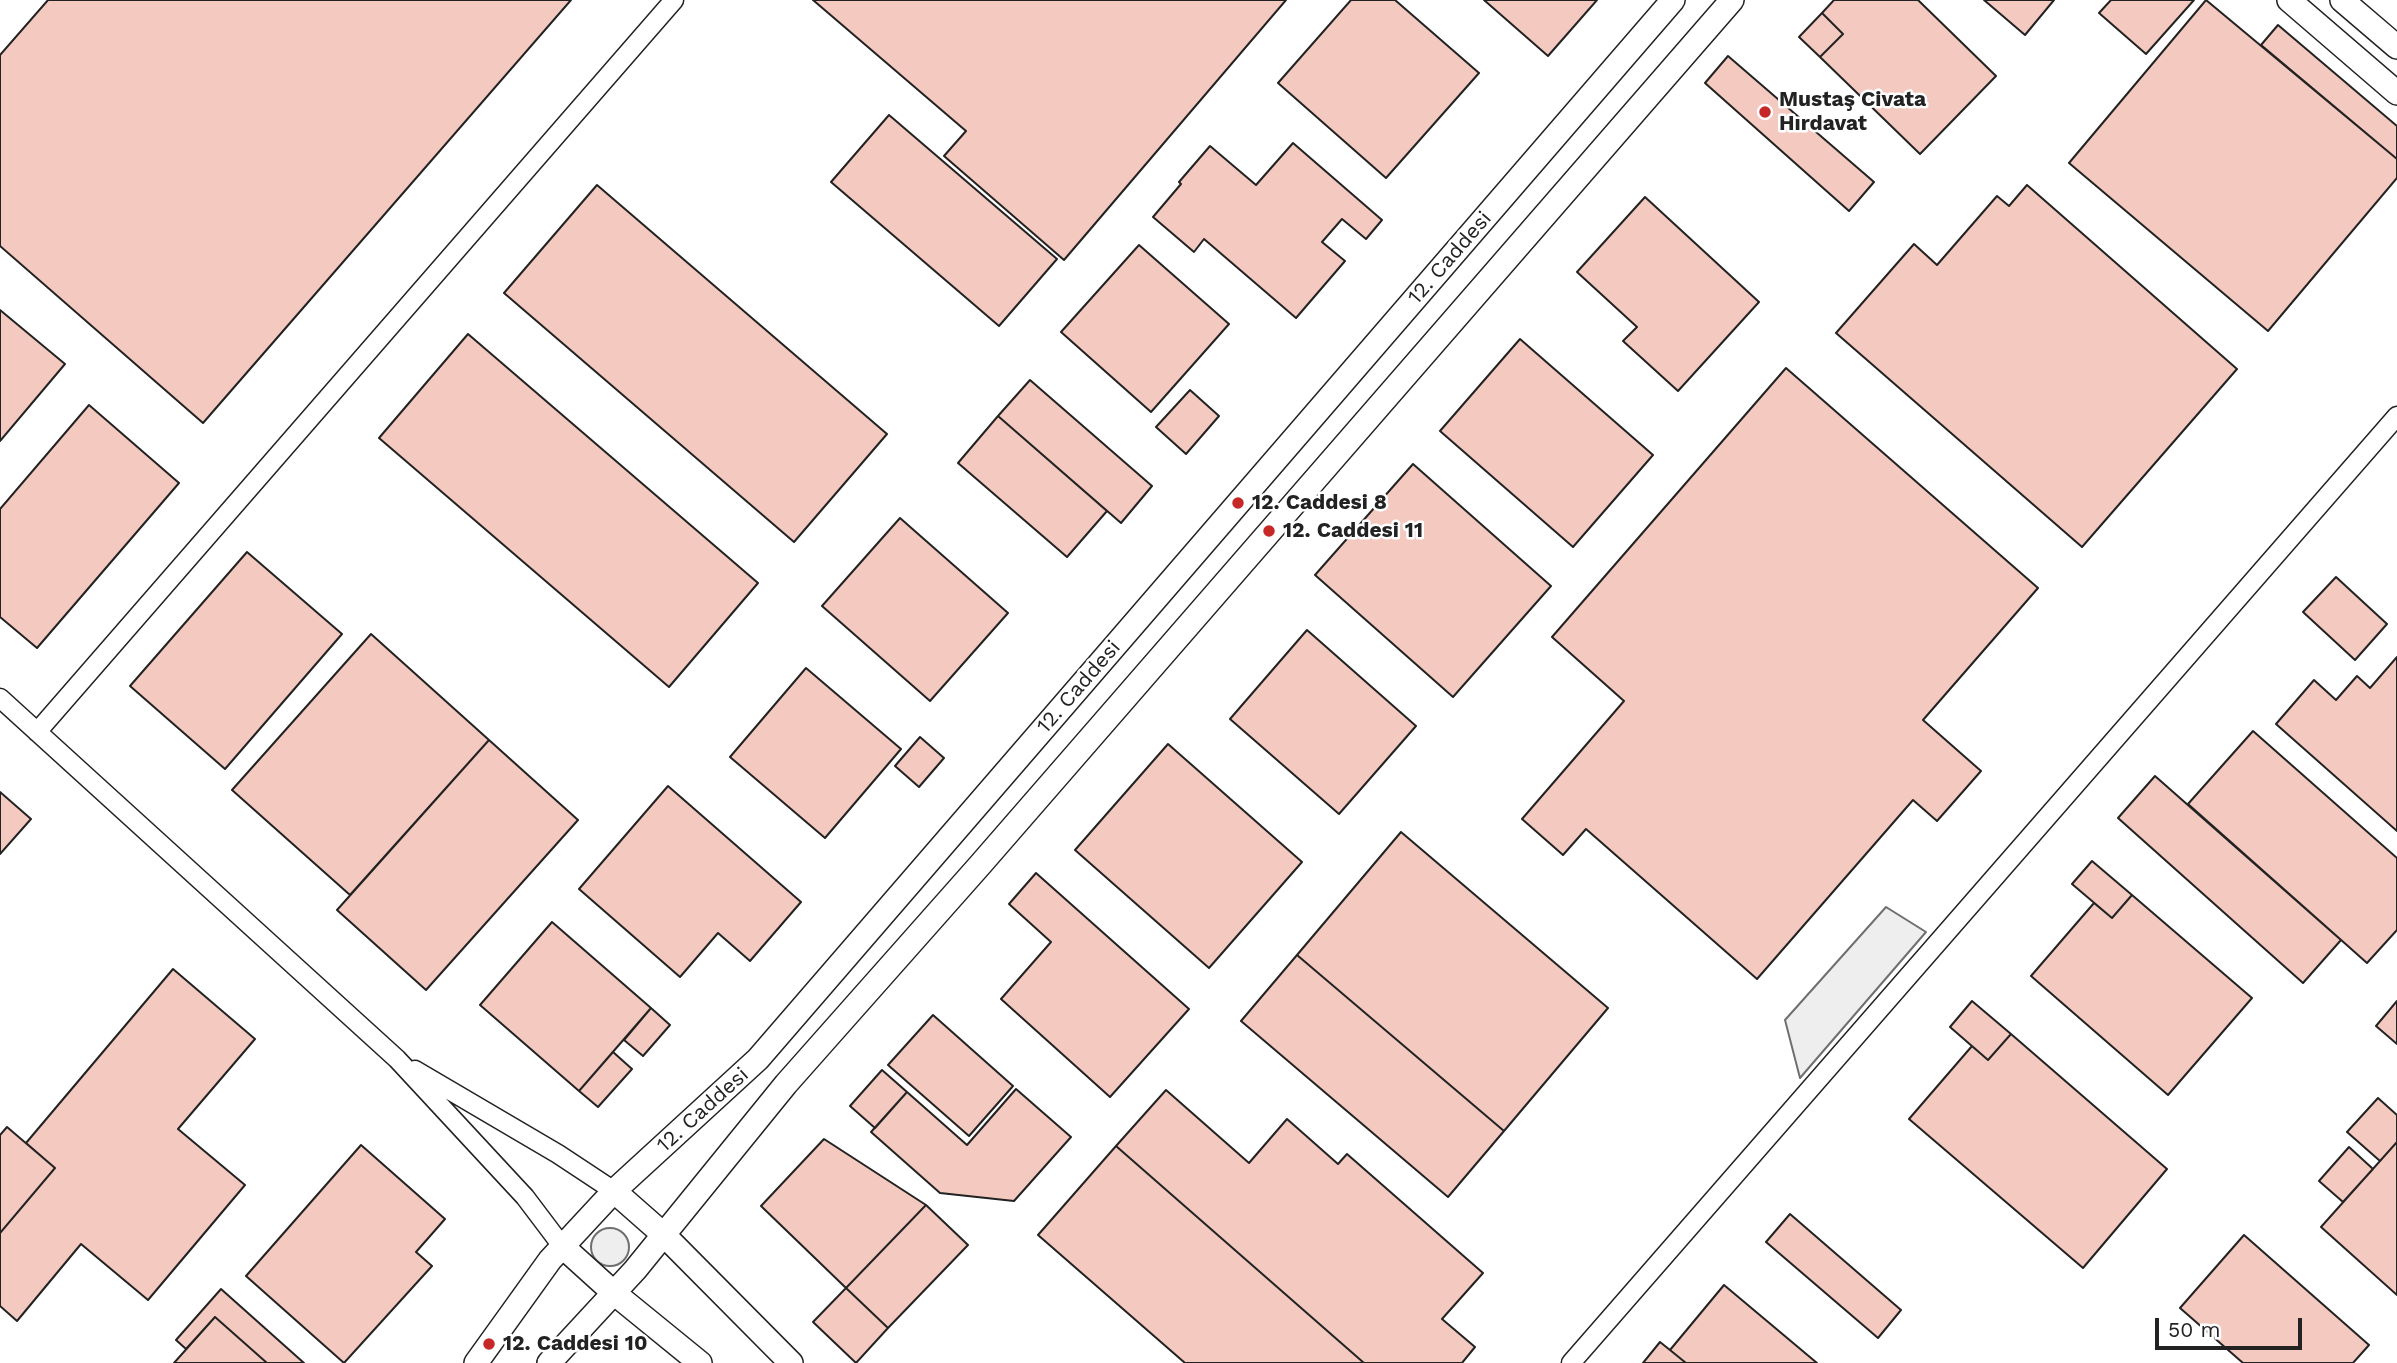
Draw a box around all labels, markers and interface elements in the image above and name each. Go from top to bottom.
place label: Mustaş Civata Hırdavat [1779,87,1926,137]
marker: Mustaş Civata Hırdavat [1757,104,1773,120]
street label: 12. Caddesi [1403,206,1497,310]
place label: 12. Caddesi 8 [1252,490,1387,516]
marker: 12. Caddesi 8 [1230,495,1246,511]
place label: 12. Caddesi 11 [1283,518,1423,544]
marker: 12. Caddesi 11 [1261,523,1277,539]
street label: 12. Caddesi [1032,635,1126,739]
street label: 12. Caddesi [652,1062,754,1158]
scale bar [2159,1304,2306,1348]
text: 50 m [2168,1317,2220,1342]
place label: 12. Caddesi 10 [503,1331,647,1357]
marker: 12. Caddesi 10 [481,1336,497,1352]

